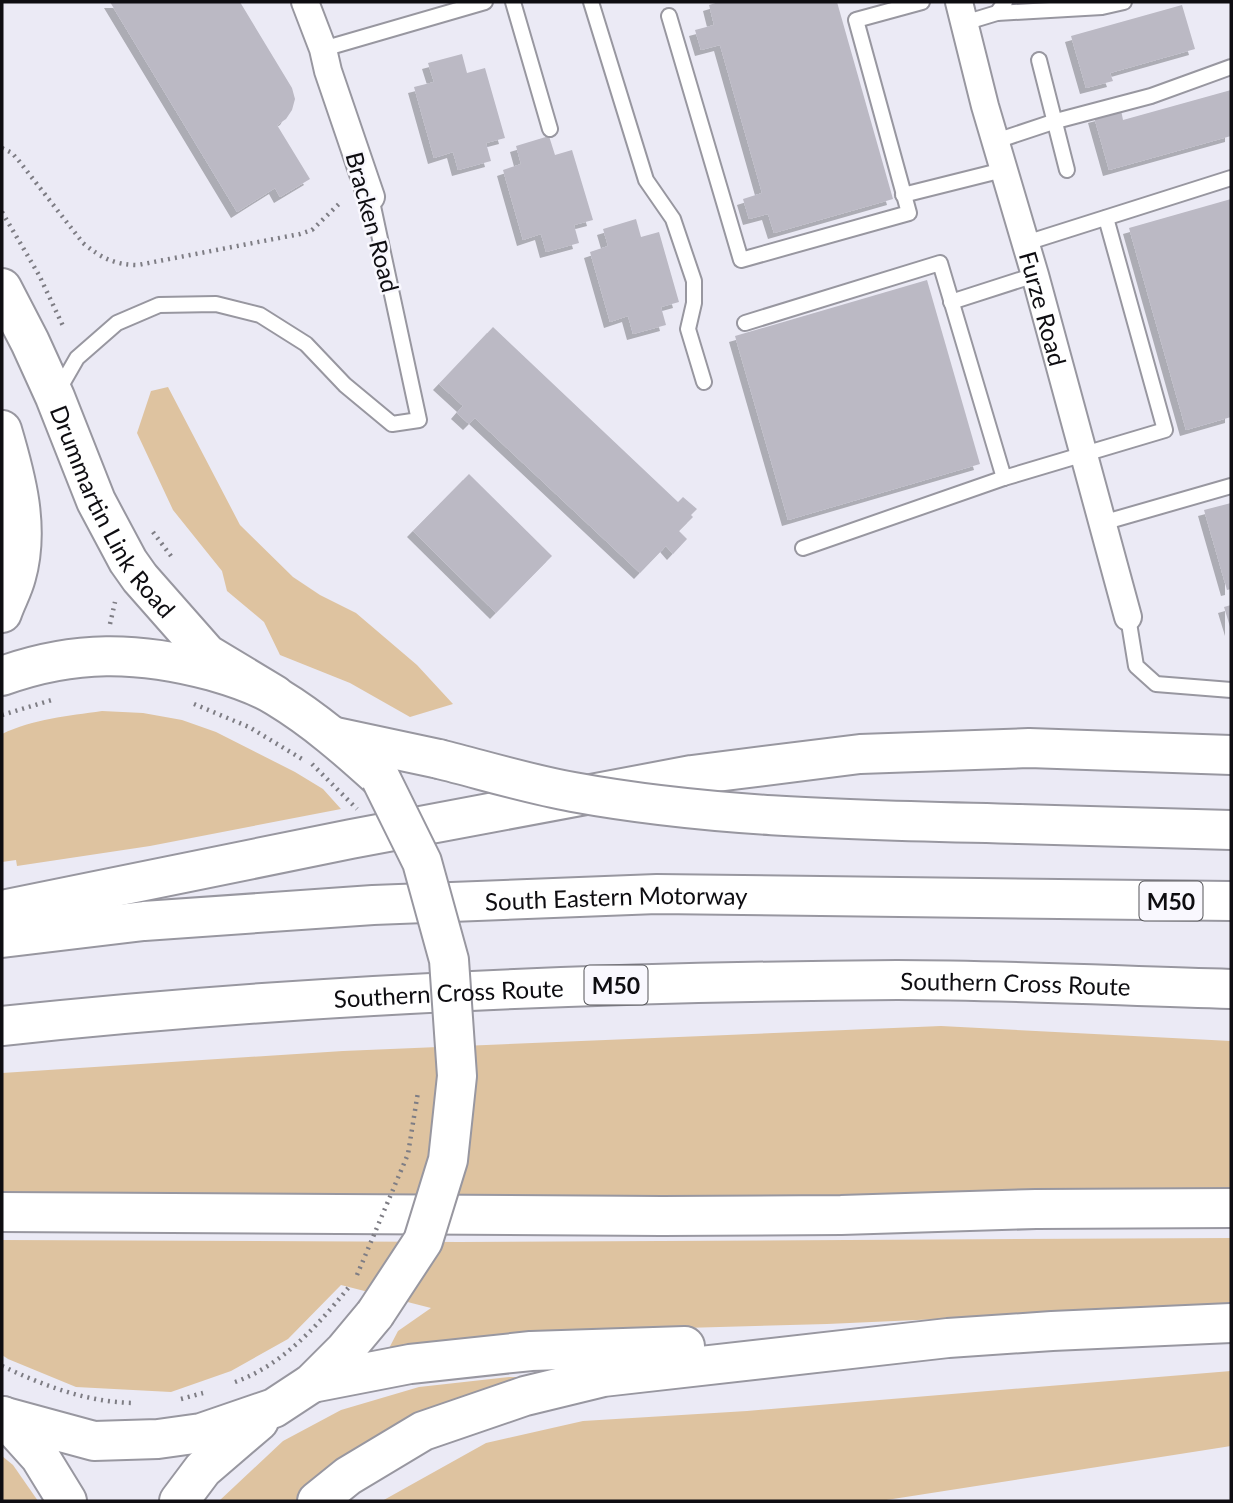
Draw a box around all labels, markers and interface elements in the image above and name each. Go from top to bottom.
street label: Bracken Road [340,149,406,295]
street label: Furze Road [1014,248,1073,369]
street label: Drummartin Link Road [45,401,182,623]
street label: South Eastern Motorway [484,879,748,915]
road number: M50 [1140,882,1202,920]
street label: Southern Cross Route [900,965,1131,1000]
road number: M50 [584,966,648,1004]
street label: Southern Cross Route [333,972,564,1013]

